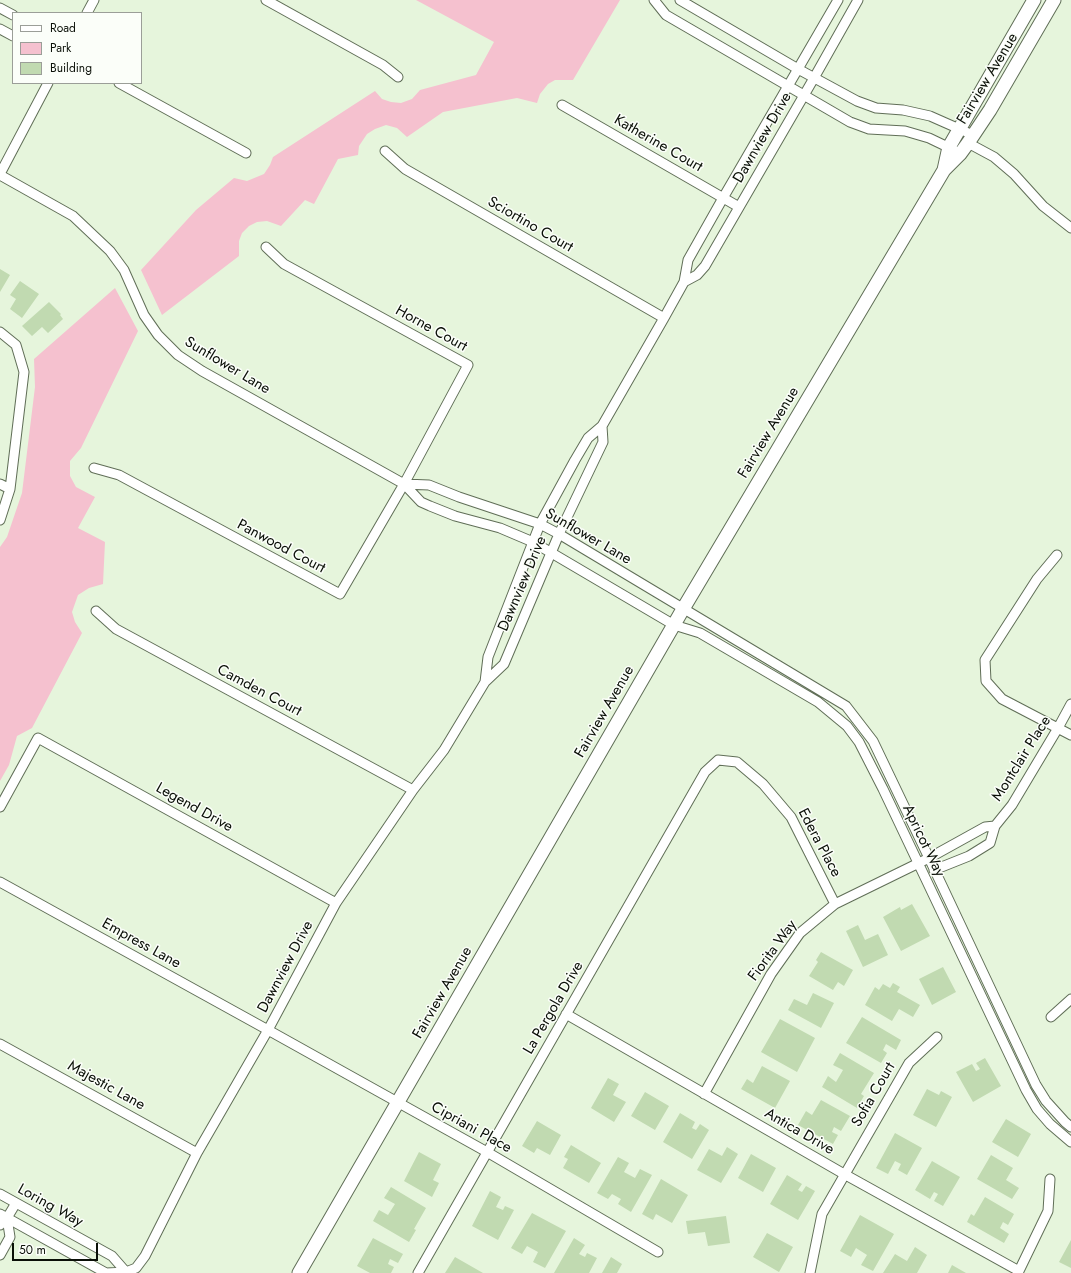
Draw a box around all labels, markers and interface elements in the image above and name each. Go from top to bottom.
legend [12,12,142,84]
text: Road [50,19,76,37]
street label: Fairview Avenue [954,30,1022,128]
text: Park [50,39,71,57]
text: Building [50,59,92,77]
street label: Dawnview Drive [730,90,796,186]
street label: Katherine Court [611,111,705,177]
street label: Sciortino Court [484,193,576,257]
street label: Horne Court [392,302,470,356]
street label: Sunflower Lane [181,333,273,399]
street label: Fairview Avenue [735,384,803,482]
street label: Sunflower Lane [542,505,634,569]
street label: Panwood Court [234,516,328,578]
street label: Dawnview Drive [495,534,551,634]
street label: Camden Court [214,661,304,721]
street label: Fairview Avenue [571,663,639,761]
street label: Montclair Place [989,713,1055,805]
street label: Legend Drive [152,780,236,836]
street label: Apricot Way [898,802,948,880]
street label: Edera Place [793,806,845,880]
street label: Empress Lane [98,915,184,973]
street label: Fiorita Way [745,917,801,985]
street label: Dawnview Drive [254,918,318,1016]
street label: Fairview Avenue [409,944,477,1042]
street label: La Pergola Drive [520,958,588,1058]
street label: Majestic Lane [64,1057,148,1115]
street label: Sofia Court [848,1060,900,1130]
street label: Cipriani Place [428,1099,514,1157]
street label: Antica Drive [761,1105,837,1159]
street label: Loring Way [14,1181,86,1231]
scale bar [14,1235,100,1261]
text: 50 m [19,1241,46,1259]

